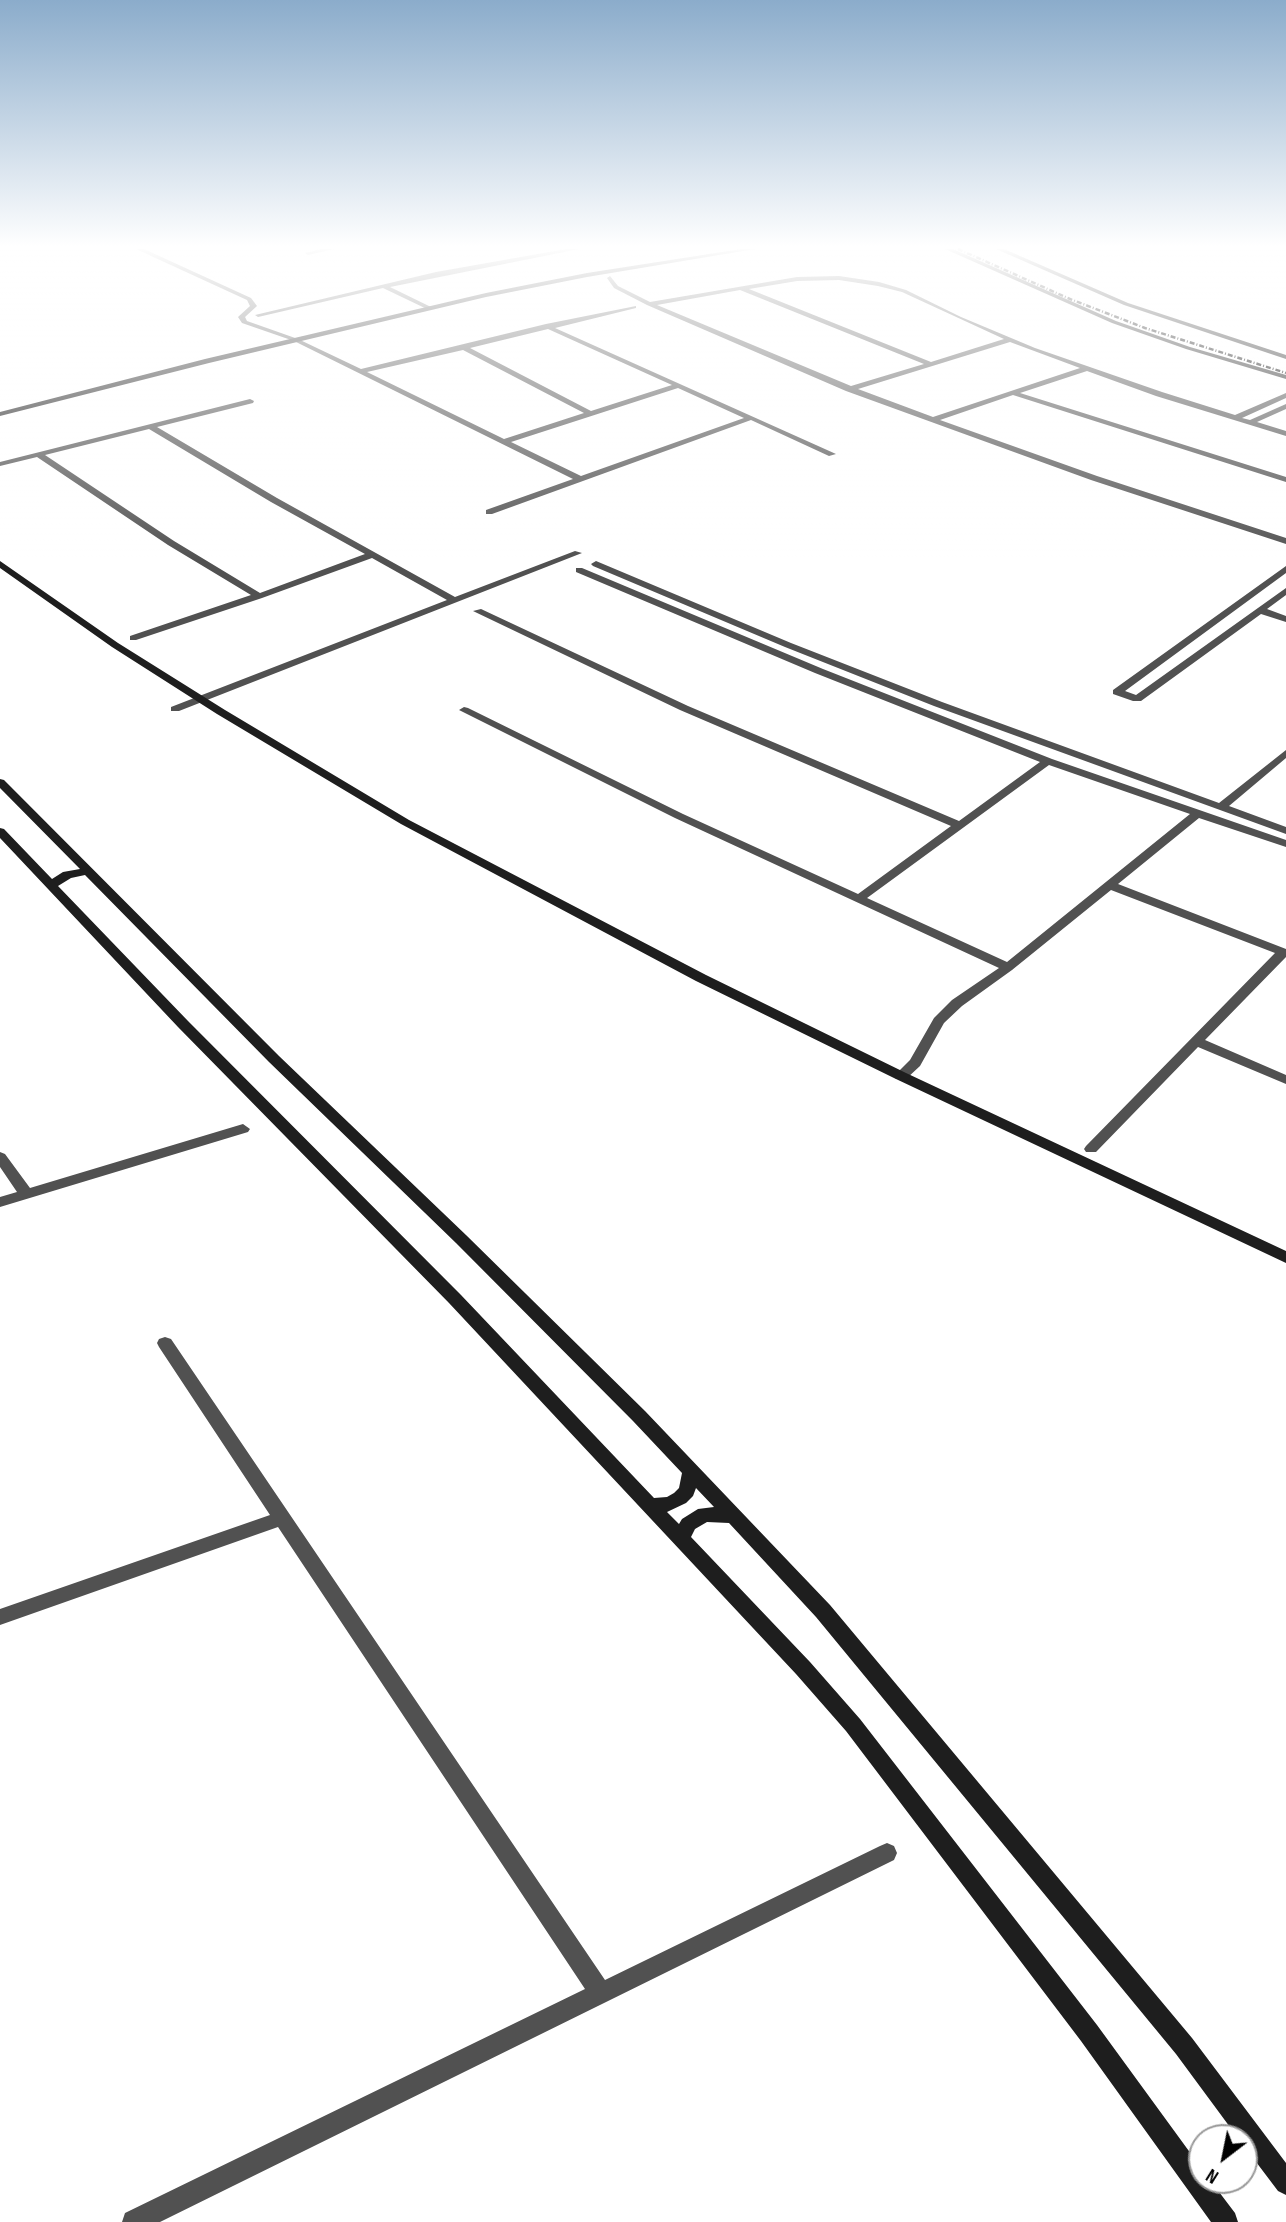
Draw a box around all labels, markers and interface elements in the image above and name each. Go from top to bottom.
north arrow [1188,2124,1258,2194]
text: N [1202,2163,1223,2188]

